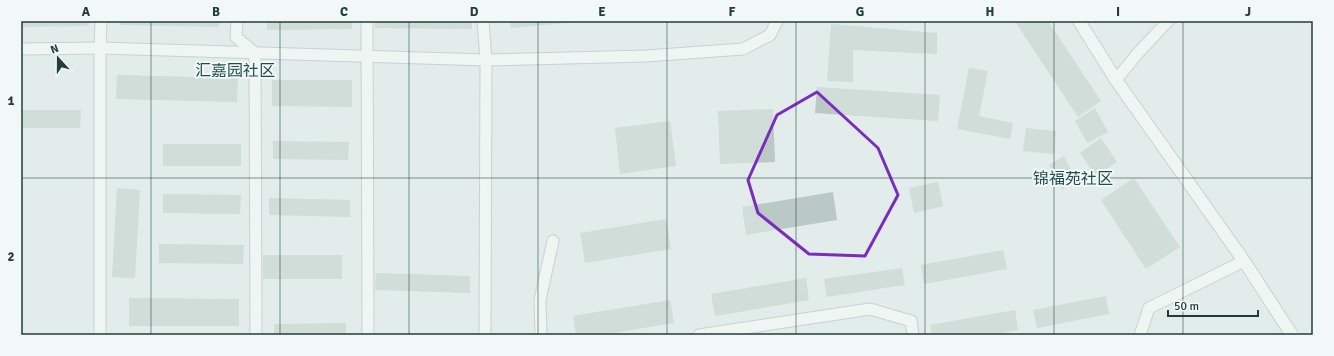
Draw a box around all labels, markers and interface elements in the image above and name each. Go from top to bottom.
text: A [82,4,91,20]
text: B [212,4,220,20]
text: C [340,4,348,20]
text: D [470,4,479,20]
text: E [598,4,606,20]
text: F [729,4,736,20]
text: G [856,4,864,20]
text: H [986,4,994,20]
text: I [1116,4,1120,20]
text: J [1245,4,1251,20]
north arrow [38,38,78,78]
text: N [49,42,60,57]
district label: 汇嘉园社区 [195,61,275,81]
text: 1 [7,93,15,109]
district label: 锦福苑社区 [1033,169,1113,189]
text: 2 [7,249,15,265]
scale bar [1168,292,1258,318]
text: 50 m [1174,299,1199,314]

